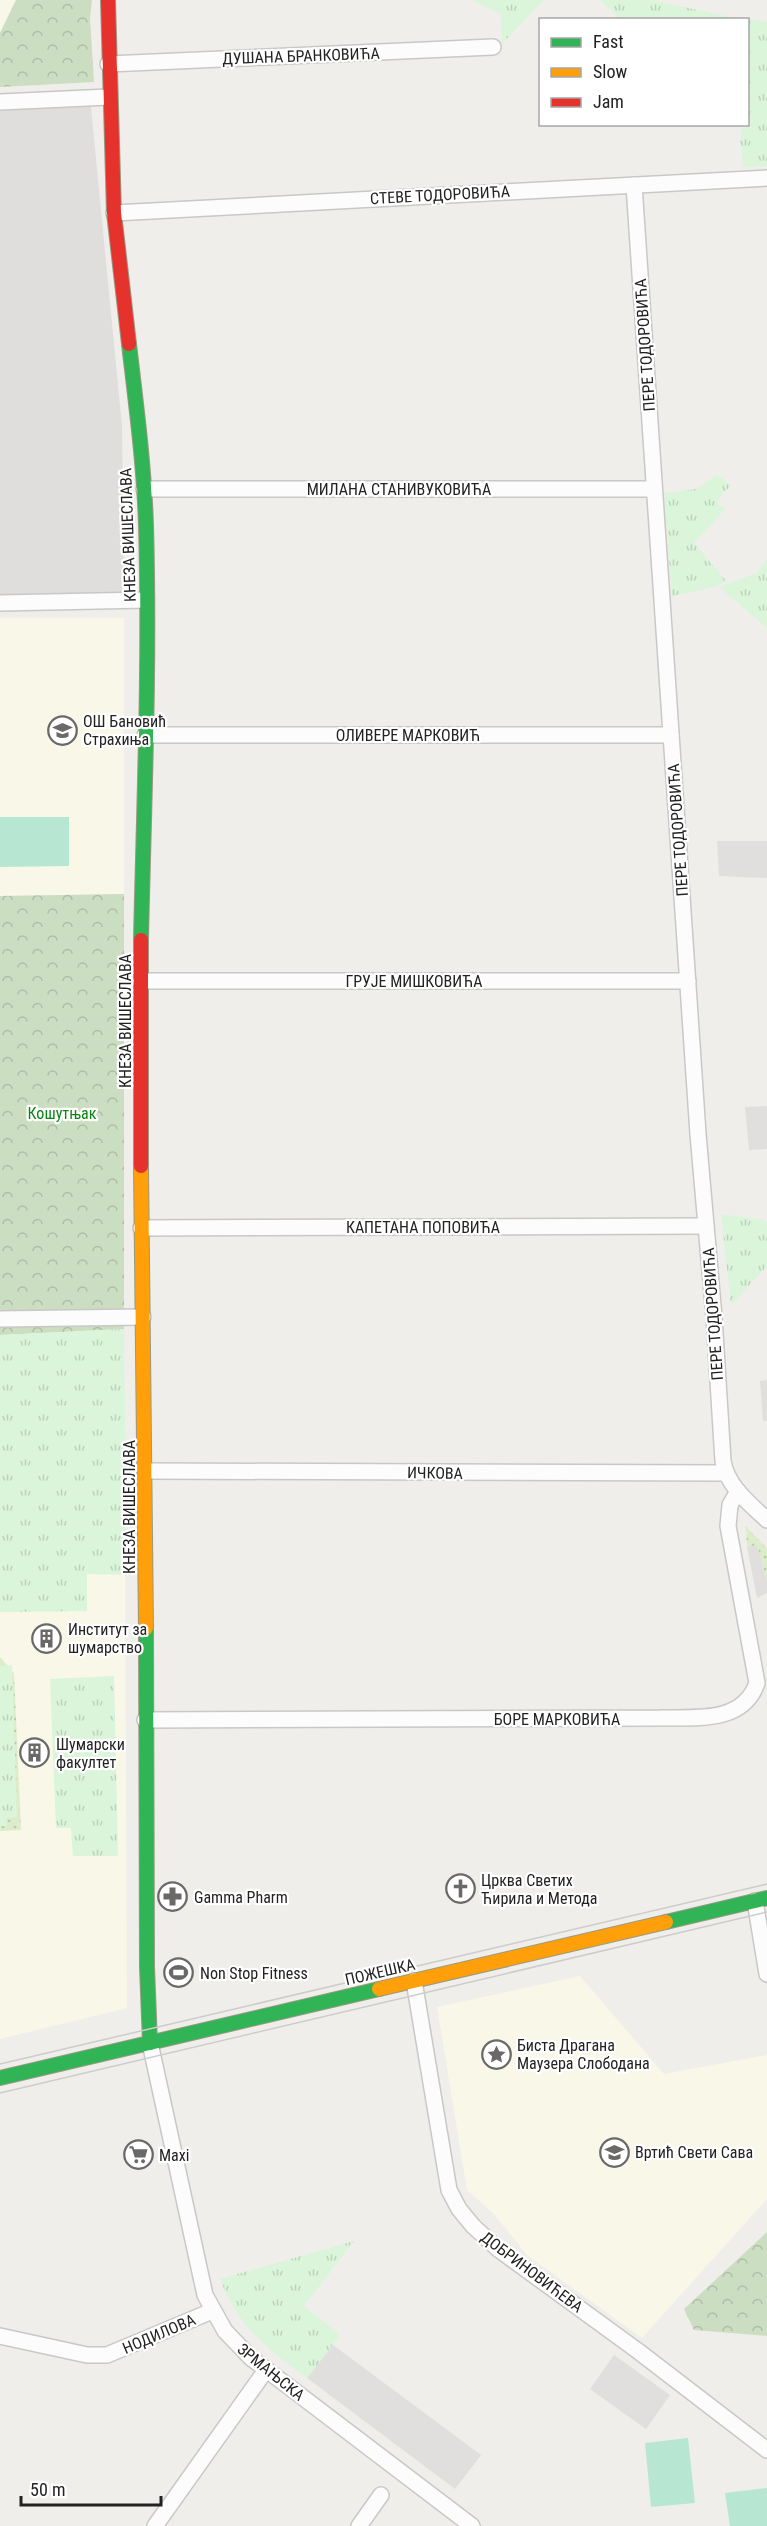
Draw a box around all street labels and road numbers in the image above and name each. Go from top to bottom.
street label: ДУШАНА БРАНКОВИЋА [222,44,380,68]
street label: СТЕВЕ ТОДОРОВИЋА [370,182,510,208]
street label: ПЕРЕ ТОДОРОВИЋА [631,278,659,412]
street label: КНЕЗА ВИШЕСЛАВА [116,468,140,602]
street label: МИЛАНА СТАНИВУКОВИЋА [307,480,491,499]
street label: ОЛИВЕРЕ МАРКОВИЋ [336,726,480,745]
street label: ПЕРЕ ТОДОРОВИЋА [664,763,692,897]
street label: КНЕЗА ВИШЕСЛАВА [116,954,135,1088]
street label: ГРУЈЕ МИШКОВИЋА [345,972,483,991]
street label: КАПЕТАНА ПОПОВИЋА [346,1218,500,1237]
street label: ПЕРЕ ТОДОРОВИЋА [699,1247,727,1381]
street label: КНЕЗА ВИШЕСЛАВА [120,1440,139,1574]
street label: ИЧКОВА [407,1463,463,1483]
street label: БОРЕ МАРКОВИЋА [494,1710,620,1729]
street label: ПОЖЕШКА [343,1955,417,1989]
street label: ДОБРИНОВИЋЕВА [477,2227,587,2317]
street label: НОДИЛОВА [120,2310,198,2358]
street label: ЗРМАЊСКА [234,2339,308,2405]

